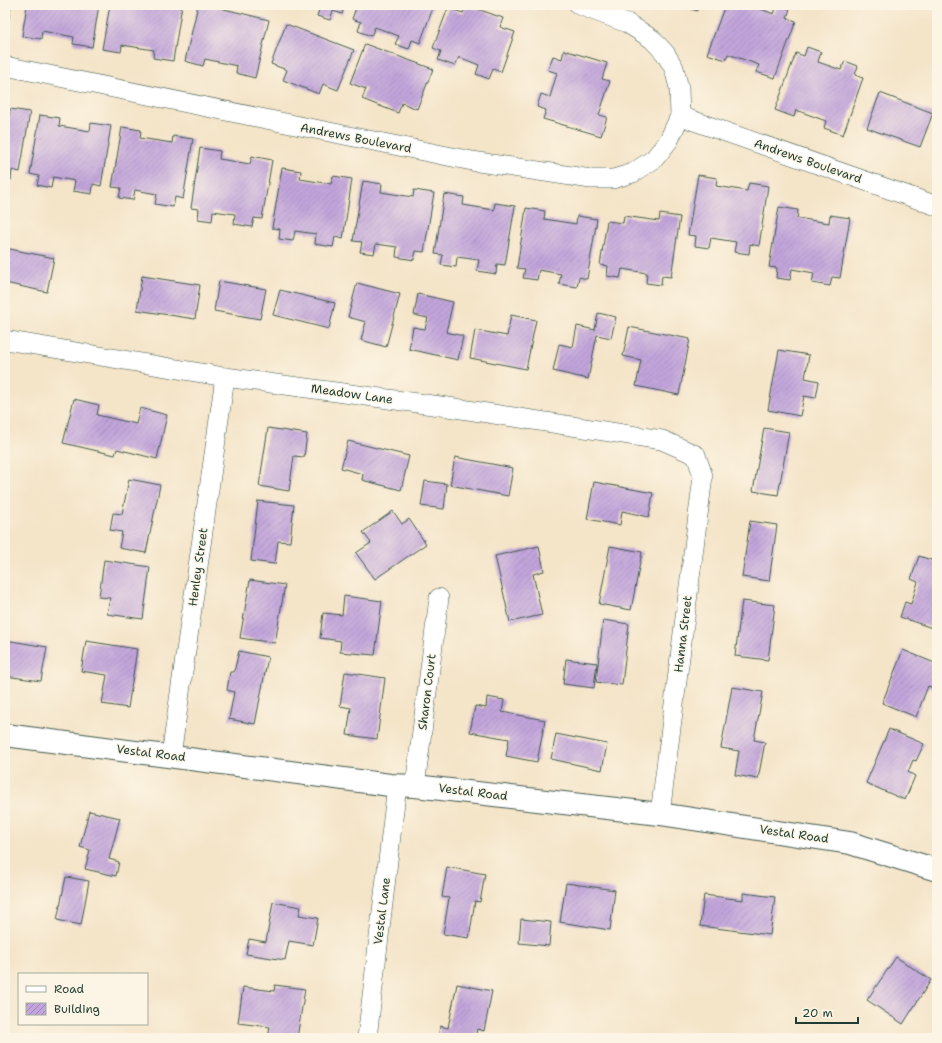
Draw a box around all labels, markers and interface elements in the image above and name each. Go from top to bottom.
street label: Andrews Boulevard [299,119,413,157]
street label: Andrews Boulevard [752,135,864,187]
street label: Meadow Lane [310,380,394,408]
street label: Henley Street [185,527,211,607]
street label: Hanna Street [670,595,696,673]
street label: Sharon Court [414,653,440,731]
street label: Vestal Road [115,741,187,765]
street label: Vestal Road [437,780,509,804]
street label: Vestal Road [758,821,830,847]
street label: Vestal Lane [370,876,394,946]
legend [18,973,148,1025]
text: Road [54,981,85,997]
scale bar [796,999,858,1025]
text: Building [54,1001,100,1017]
text: 20 m [802,1005,833,1021]

